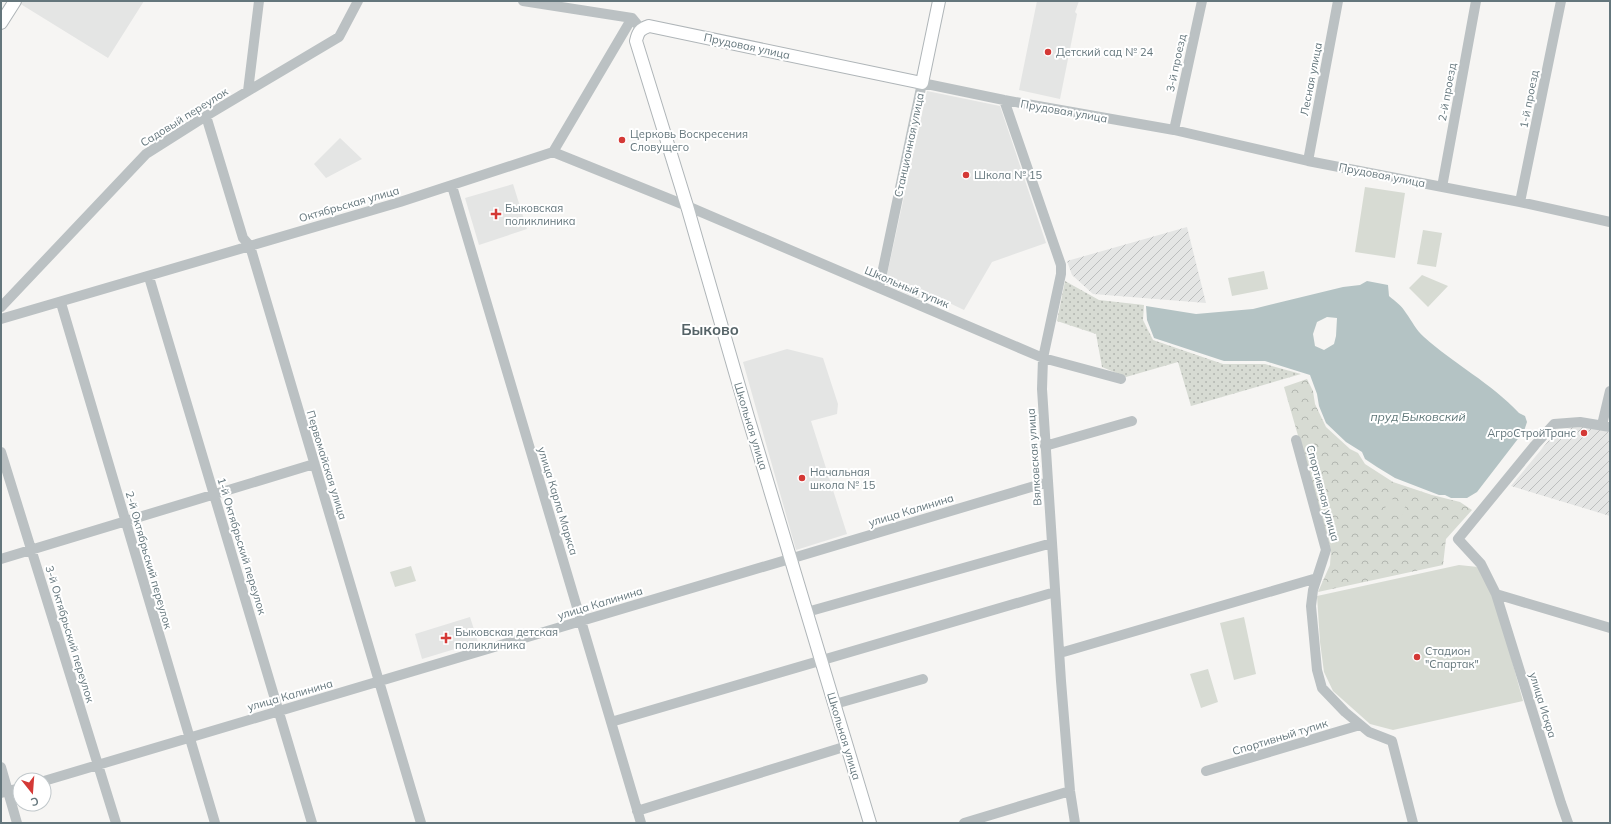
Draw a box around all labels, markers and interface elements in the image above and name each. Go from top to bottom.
street label: Прудовая улица [703,30,791,62]
street label: 3-й проезд [1163,32,1189,93]
street label: Лесная улица [1297,41,1325,117]
place label: Детский сад № 24 [1056,45,1154,59]
marker: Детский сад № 24 [1043,47,1053,57]
street label: 2-й проезд [1435,62,1459,122]
street label: 1-й проезд [1517,68,1542,129]
street label: Садовый переулок [138,84,230,150]
street label: Станционная улица [891,92,927,198]
street label: Прудовая улица [1020,96,1108,126]
place label: Церковь Воскресения Словущего [630,127,748,154]
marker: Церковь Воскресения Словущего [617,135,627,145]
street label: Прудовая улица [1338,160,1426,190]
place label: Школа № 15 [974,168,1043,182]
marker: Школа № 15 [961,170,971,180]
street label: Октябрьская улица [297,183,401,225]
place label: Быковская поликлиника [505,201,576,228]
marker: Быковская поликлиника [490,208,502,220]
street label: Школьный тупик [862,263,952,311]
district label: Быково [681,320,739,339]
street label: Школьная улица [731,381,771,471]
street label: Вялковская улица [1024,408,1044,506]
street label: Первомайская улица [304,409,350,521]
water label: пруд Быковский [1370,409,1466,424]
place label: АгроСтройТранс [1487,426,1576,440]
marker: АгроСтройТранс [1579,428,1589,438]
street label: Спортивная улица [1303,443,1343,543]
street label: улица Карла Маркса [535,445,581,557]
place label: Начальная школа № 15 [810,465,876,492]
marker: Начальная школа № 15 [797,473,807,483]
street label: 1-й Октябрьский переулок [214,476,270,616]
street label: 2-й Октябрьский переулок [123,490,175,631]
street label: улица Калинина [867,490,955,530]
street label: 3-й Октябрьский переулок [42,564,98,704]
street label: улица Калинина [556,583,644,623]
place label: Быковская детская поликлиника [455,625,558,652]
marker: Быковская детская поликлиника [440,632,452,644]
place label: Стадион "Спартак" [1425,644,1479,671]
marker: Стадион "Спартак" [1412,652,1422,662]
street label: улица Искра [1526,670,1560,740]
street label: улица Калинина [246,676,334,714]
street label: Школьная улица [824,691,864,781]
street label: Спортивный тупик [1231,716,1329,758]
north arrow [12,772,52,812]
text: С [29,794,41,809]

